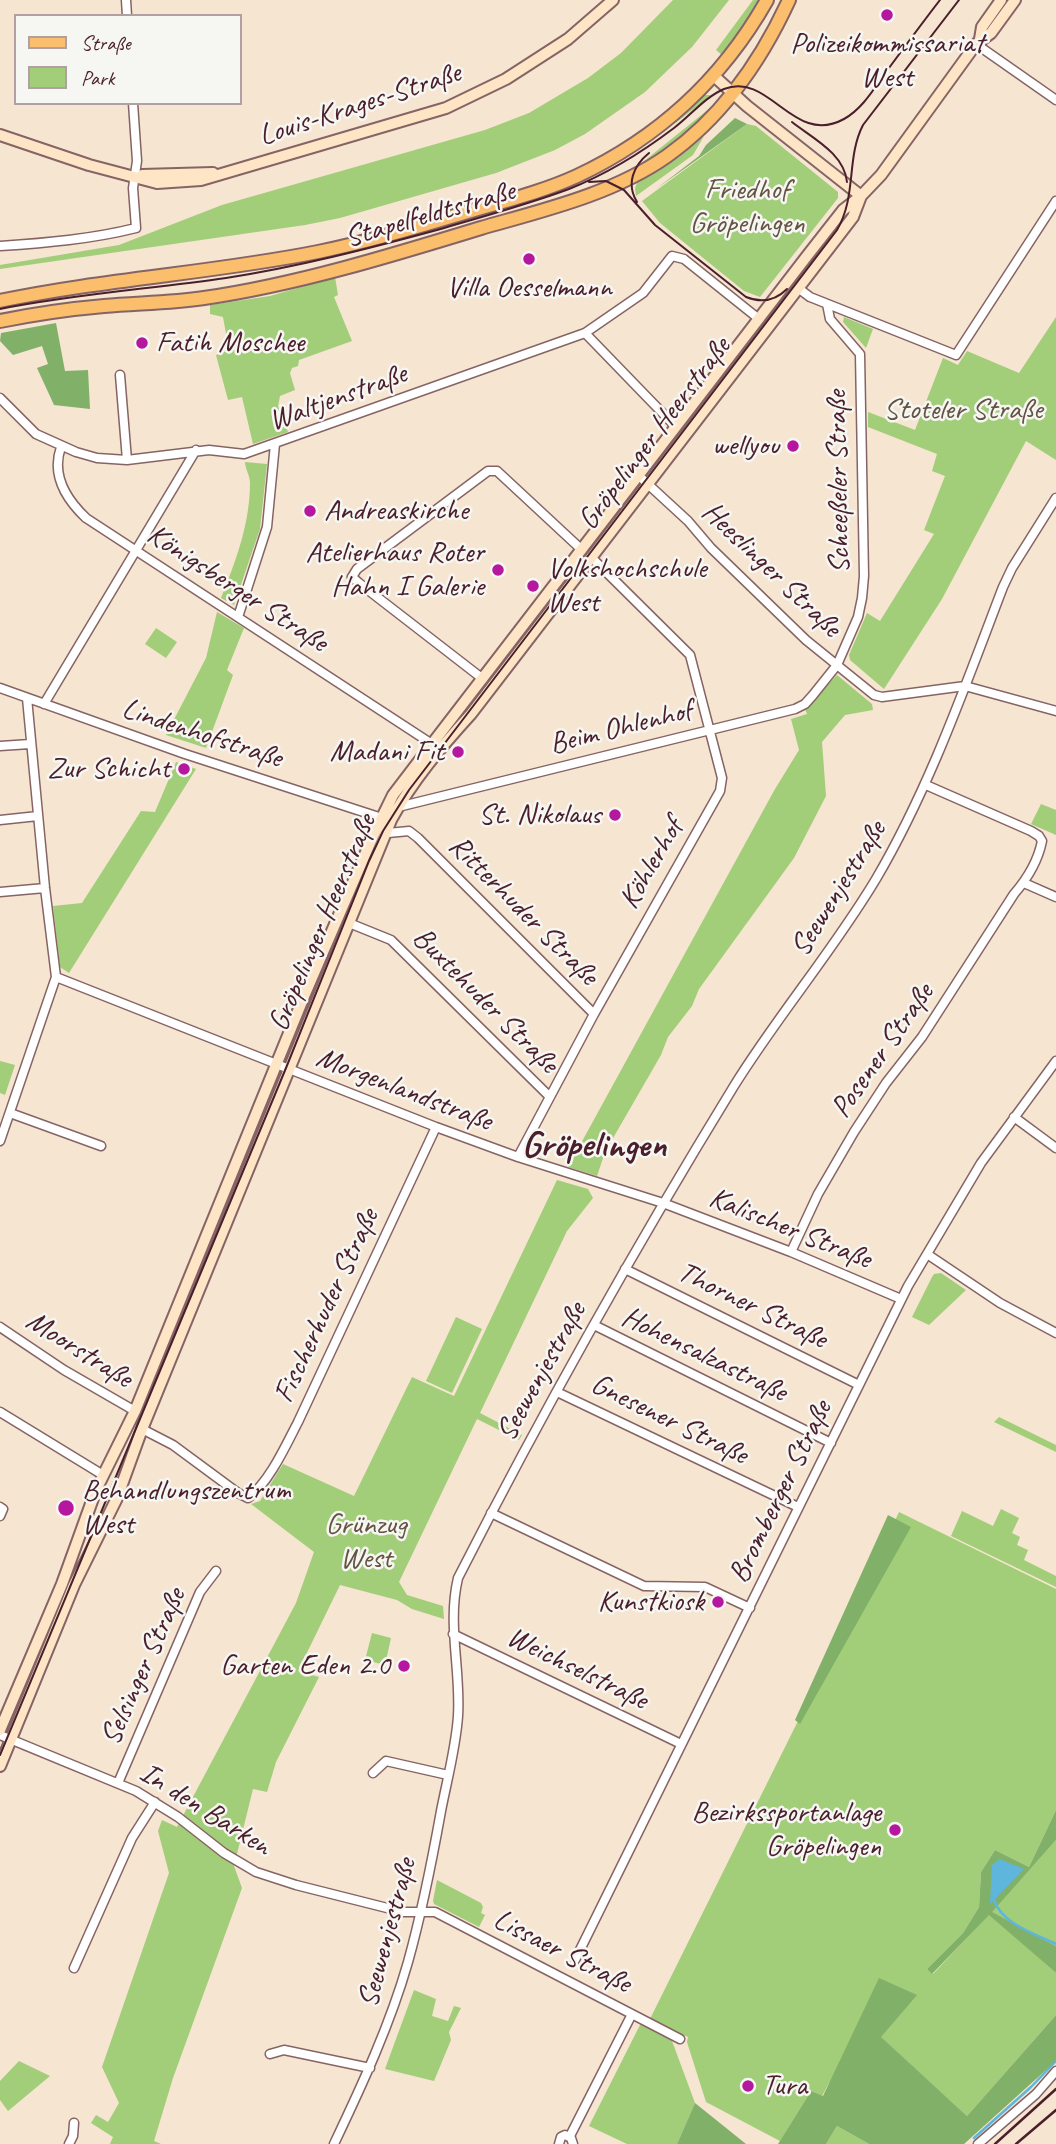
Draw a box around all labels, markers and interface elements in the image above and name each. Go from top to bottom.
marker: Polizeikommissariat West [879,7,895,23]
legend [14,14,242,105]
place label: Polizeikommissariat West [790,26,984,96]
text: Straße [81,30,131,56]
street label: Louis-Krages-Straße [255,55,465,155]
text: Park [81,65,114,91]
park label: Friedhof Gröpelingen [689,172,805,242]
street label: Stapelfeldtstraße [341,174,519,256]
marker: Villa Oesselmann [521,251,537,267]
place label: Villa Oesselmann [446,270,612,306]
place label: Fatih Moschee [156,325,304,361]
street label: Gröpelinger Heerstraße [571,331,739,537]
marker: Fatih Moschee [134,335,150,351]
street label: Waltjenstraße [264,356,412,440]
street label: Scheeßeler Straße [819,390,859,574]
park label: Stoteler Straße [884,392,1042,428]
place label: wellyou [712,428,779,464]
marker: wellyou [785,438,801,454]
place label: Andreaskirche [324,493,468,529]
street label: Heeslinger Straße [694,495,848,645]
marker: Andreaskirche [302,503,318,519]
street label: Königsberger Straße [140,517,334,661]
place label: Atelierhaus Roter Hahn I Galerie [306,535,484,606]
place label: Volkshochschule West [547,551,707,622]
marker: Atelierhaus Roter Hahn I Galerie [490,562,506,578]
marker: Volkshochschule West [525,578,541,594]
street label: Lindenhofstraße [117,691,287,777]
street label: Beim Ohlenhof [546,693,696,763]
place label: Madani Fit [330,734,444,770]
marker: Madani Fit [450,744,466,760]
place label: Zur Schicht [47,751,170,787]
marker: Zur Schicht [176,761,192,777]
place label: St. Nikolaus [478,797,601,833]
marker: St. Nikolaus [607,807,623,823]
street label: Gröpelinger Heerstraße [261,809,385,1037]
street label: Köhlerhof [612,812,692,916]
street label: Seewenjestraße [783,815,895,963]
street label: Ritterhuder Straße [440,828,606,994]
street label: Buxtehuder Straße [404,920,566,1082]
street label: Posener Straße [824,977,942,1125]
street label: Morgenlandstraße [311,1040,497,1140]
district label: Gröpelingen [522,1124,666,1168]
street label: Kalischer Straße [704,1180,876,1278]
street label: Fischerhuder Straße [266,1203,388,1409]
street label: Thorner Straße [671,1254,833,1358]
street label: Seewenjestraße [489,1296,595,1448]
street label: Hohensalzastraße [615,1299,793,1411]
street label: Moorstraße [19,1303,139,1397]
street label: Gnesener Straße [585,1367,753,1473]
street label: Bromberger Straße [721,1395,841,1589]
place label: Behandlungszentrum West [82,1473,290,1544]
marker: Behandlungszentrum West [56,1498,76,1518]
park label: Grünzug West [325,1507,407,1578]
street label: Selsinger Straße [93,1583,195,1751]
place label: Kunstkiosk [598,1584,704,1620]
marker: Kunstkiosk [710,1594,726,1610]
street label: Weichselstraße [501,1619,653,1719]
place label: Garten Eden 2.0 [220,1648,390,1684]
marker: Garten Eden 2.0 [396,1658,412,1674]
street label: In den Barken [133,1755,277,1865]
place label: Bezirkssportanlage Gröpelingen [692,1795,881,1866]
marker: Bezirkssportanlage Gröpelingen [887,1822,903,1838]
street label: Seewenjestraße [351,1855,425,2011]
street label: Lissaer Straße [487,1902,637,2002]
place label: Tura [762,2068,807,2104]
marker: Tura [740,2078,756,2094]

